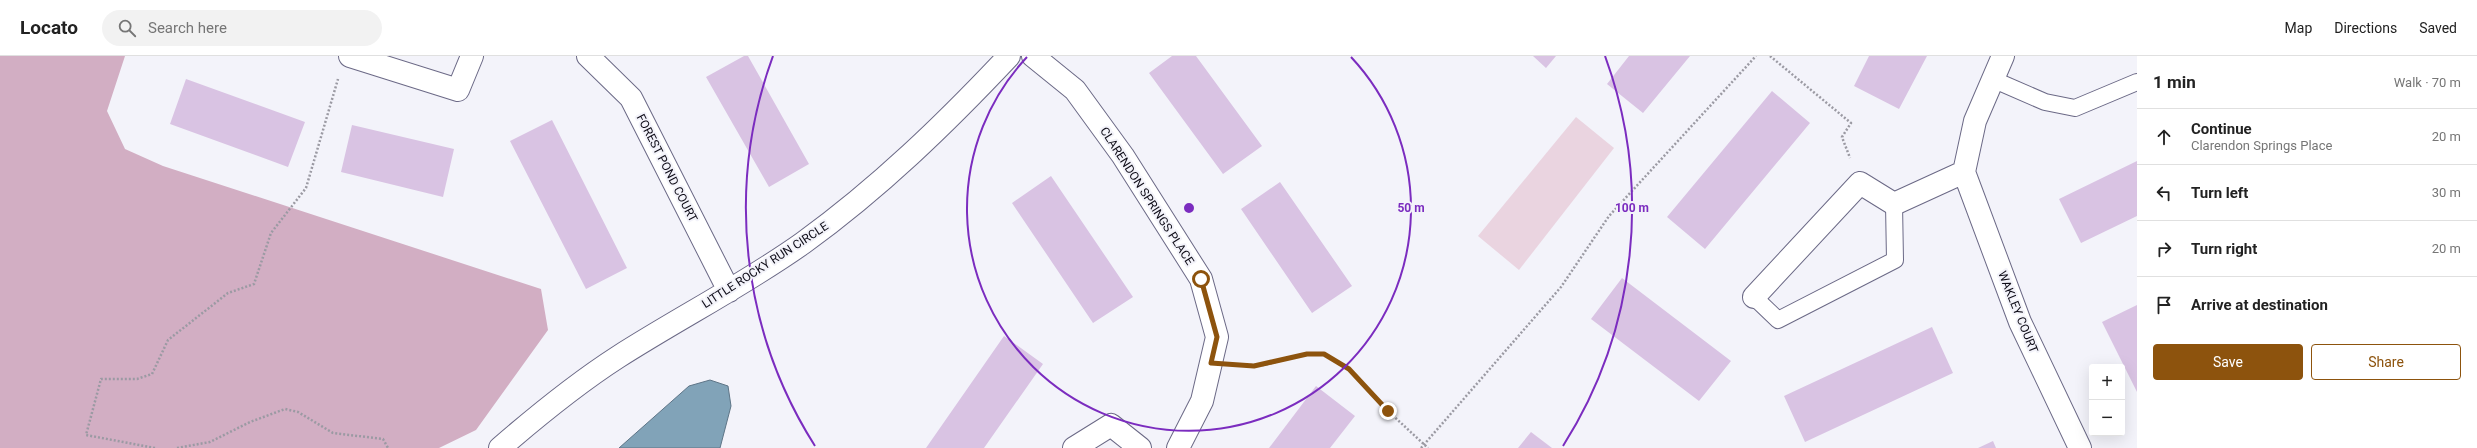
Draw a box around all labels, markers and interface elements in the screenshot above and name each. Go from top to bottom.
search box [102,10,382,46]
text: Locato [20,16,78,39]
icon: search [116,17,138,39]
text: Search here [148,19,227,37]
text: Map [2285,20,2312,36]
text: Directions [2334,20,2397,36]
text: Saved [2419,20,2457,36]
text: 1 min [2153,72,2196,92]
text: Walk · 70 m [2394,75,2461,90]
street label: FOREST POND COURT [634,112,700,224]
text: Continue [2191,120,2252,138]
street label: CLARENDON SPRINGS PLACE [1097,125,1197,268]
icon: ahead [2153,126,2175,148]
text: 20 m [2432,129,2461,144]
text: Clarendon Springs Place [2191,138,2332,153]
icon: left [2153,182,2175,204]
text: Turn left [2191,184,2248,202]
text: 30 m [2432,185,2461,200]
centre of rings [1182,201,1196,215]
text: 50 m [1397,201,1425,215]
text: 100 m [1615,201,1649,215]
street label: LITTLE ROCKY RUN CIRCLE [699,219,831,311]
icon: right [2153,238,2175,260]
text: Turn right [2191,240,2257,258]
text: 20 m [2432,241,2461,256]
street label: WAKLEY COURT [1995,269,2041,355]
route start [1192,270,1210,288]
icon: arrive [2153,294,2175,316]
text: Arrive at destination [2191,296,2328,314]
button: Save [2153,344,2303,380]
button: Share [2311,344,2461,380]
map controls [2089,364,2125,436]
button: + [2089,364,2125,400]
button: − [2089,400,2125,436]
route end [1379,402,1397,420]

